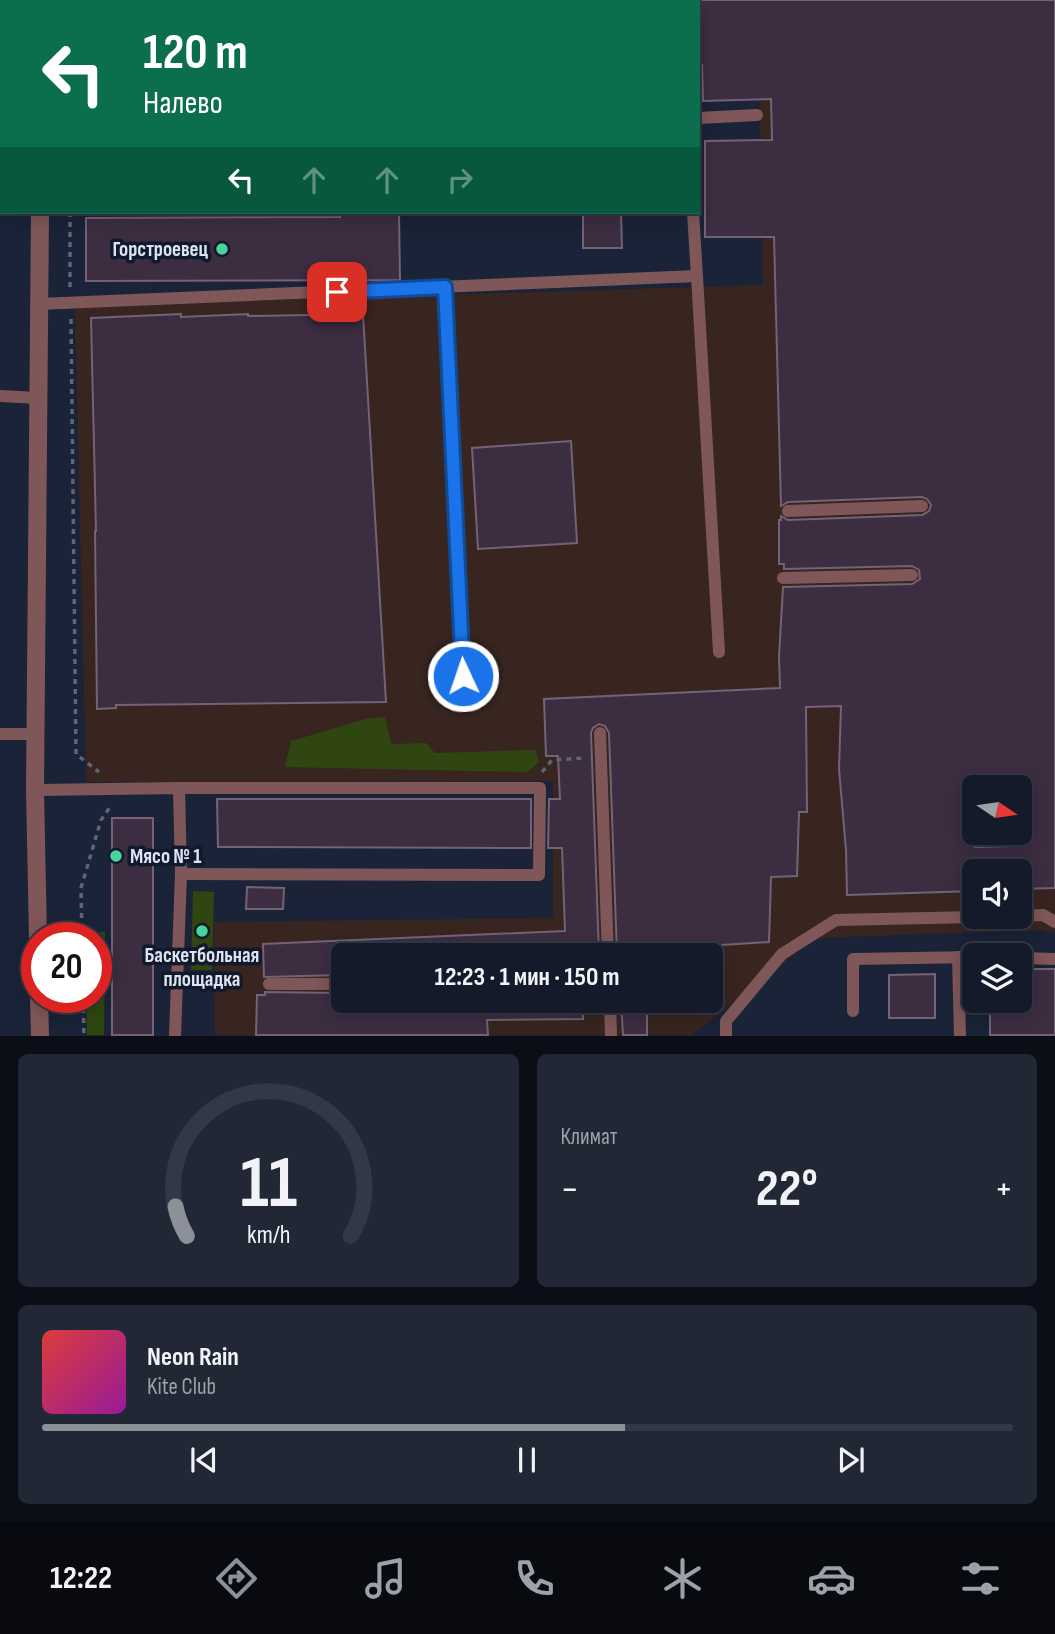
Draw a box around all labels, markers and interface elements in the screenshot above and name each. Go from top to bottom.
text: 120 m [143,24,248,83]
icon: left [28,28,119,119]
text: Налево [143,84,223,123]
icon: left [222,161,260,199]
icon: ahead [295,161,333,199]
icon: ahead [368,161,406,199]
icon: right [441,161,479,199]
place label: Горстроевец [112,237,208,262]
marker: Горстроевец [214,241,230,257]
pin [307,262,367,322]
icon: arrive [318,273,356,311]
position arrow [426,639,500,713]
north arrow [962,775,1032,845]
map controls [962,775,1032,1013]
place label: Мясо № 1 [130,844,201,869]
marker: Мясо № 1 [108,848,124,864]
button: sound [962,859,1032,929]
speed limit sign: 20 [21,922,112,1013]
marker: Баскетбольная площадка [194,923,210,939]
place label: Баскетбольная площадка [145,943,259,992]
button: layers [962,943,1032,1013]
text: 12:23 · 1 мин · 150 m [434,962,620,993]
text: Климат [561,1123,618,1151]
text: 11 [240,1141,297,1229]
text: 22° [756,1158,818,1221]
text: − [561,1167,579,1212]
text: + [994,1167,1013,1212]
text: km/h [247,1220,290,1251]
text: Neon Rain [147,1342,239,1373]
text: Kite Club [147,1373,216,1401]
icon: previous [185,1441,223,1479]
icon: pause [508,1441,546,1479]
icon: next [832,1441,870,1479]
icon: directions [212,1554,261,1603]
icon: music [361,1554,410,1603]
icon: phone [510,1554,559,1603]
icon: climate [658,1554,707,1603]
icon: car [807,1554,856,1603]
icon: filters [956,1554,1005,1603]
text: 12:22 [50,1559,112,1598]

